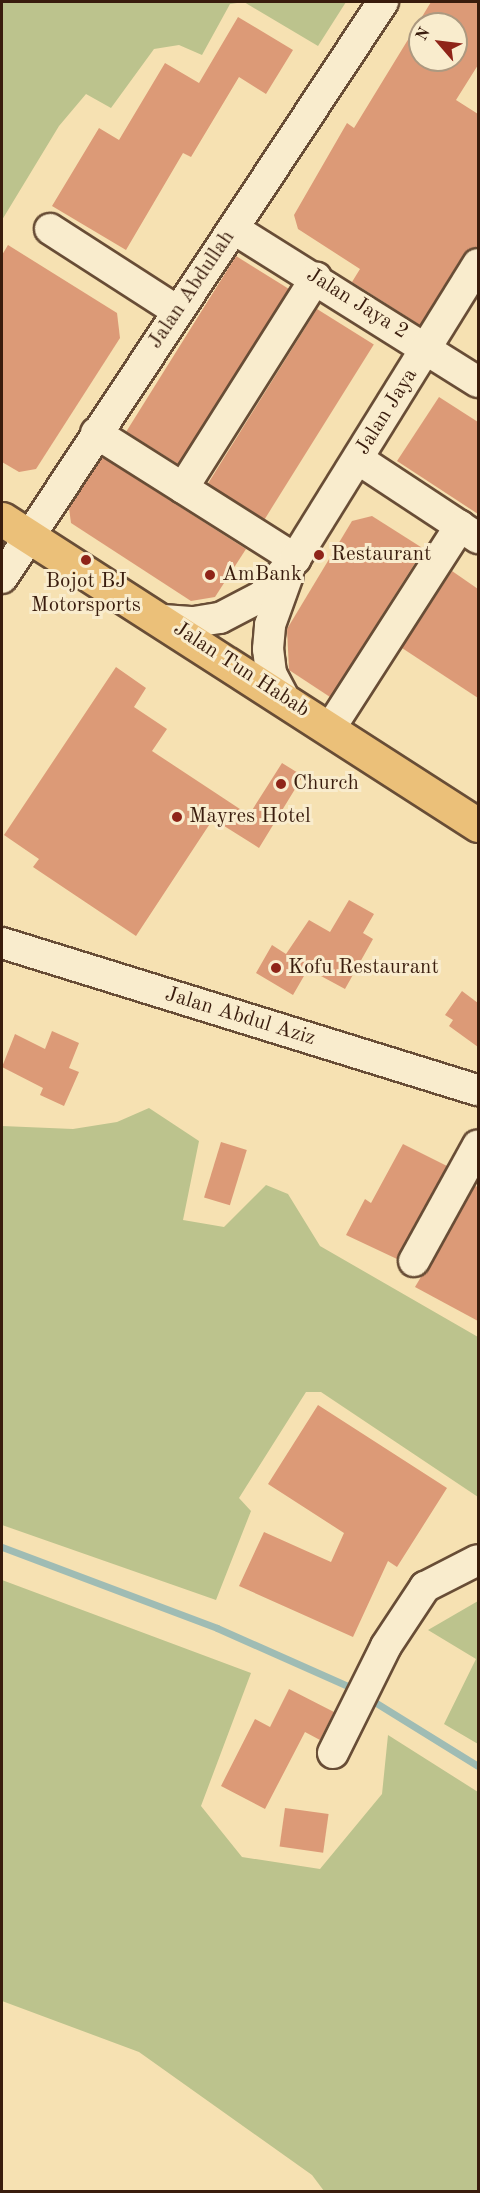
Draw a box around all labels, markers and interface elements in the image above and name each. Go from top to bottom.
north arrow [408,12,468,72]
text: N [414,25,434,44]
street label: Jalan Abdullah [143,226,241,354]
street label: Jalan Jaya 2 [301,263,413,345]
street label: Jalan Jaya [351,364,423,460]
place label: Restaurant [331,542,431,568]
marker: Restaurant [312,548,326,562]
marker: Bojot BJ Motorsports [79,553,93,567]
place label: AmBank [222,562,302,588]
marker: AmBank [203,568,217,582]
place label: Bojot BJ Motorsports [31,569,141,619]
street label: Jalan Tun Habab [168,617,314,723]
place label: Church [293,771,359,797]
marker: Church [274,777,288,791]
place label: Mayres Hotel [189,804,311,830]
marker: Mayres Hotel [170,810,184,824]
place label: Kofu Restaurant [288,955,439,981]
marker: Kofu Restaurant [269,961,283,975]
street label: Jalan Abdul Aziz [162,982,318,1052]

